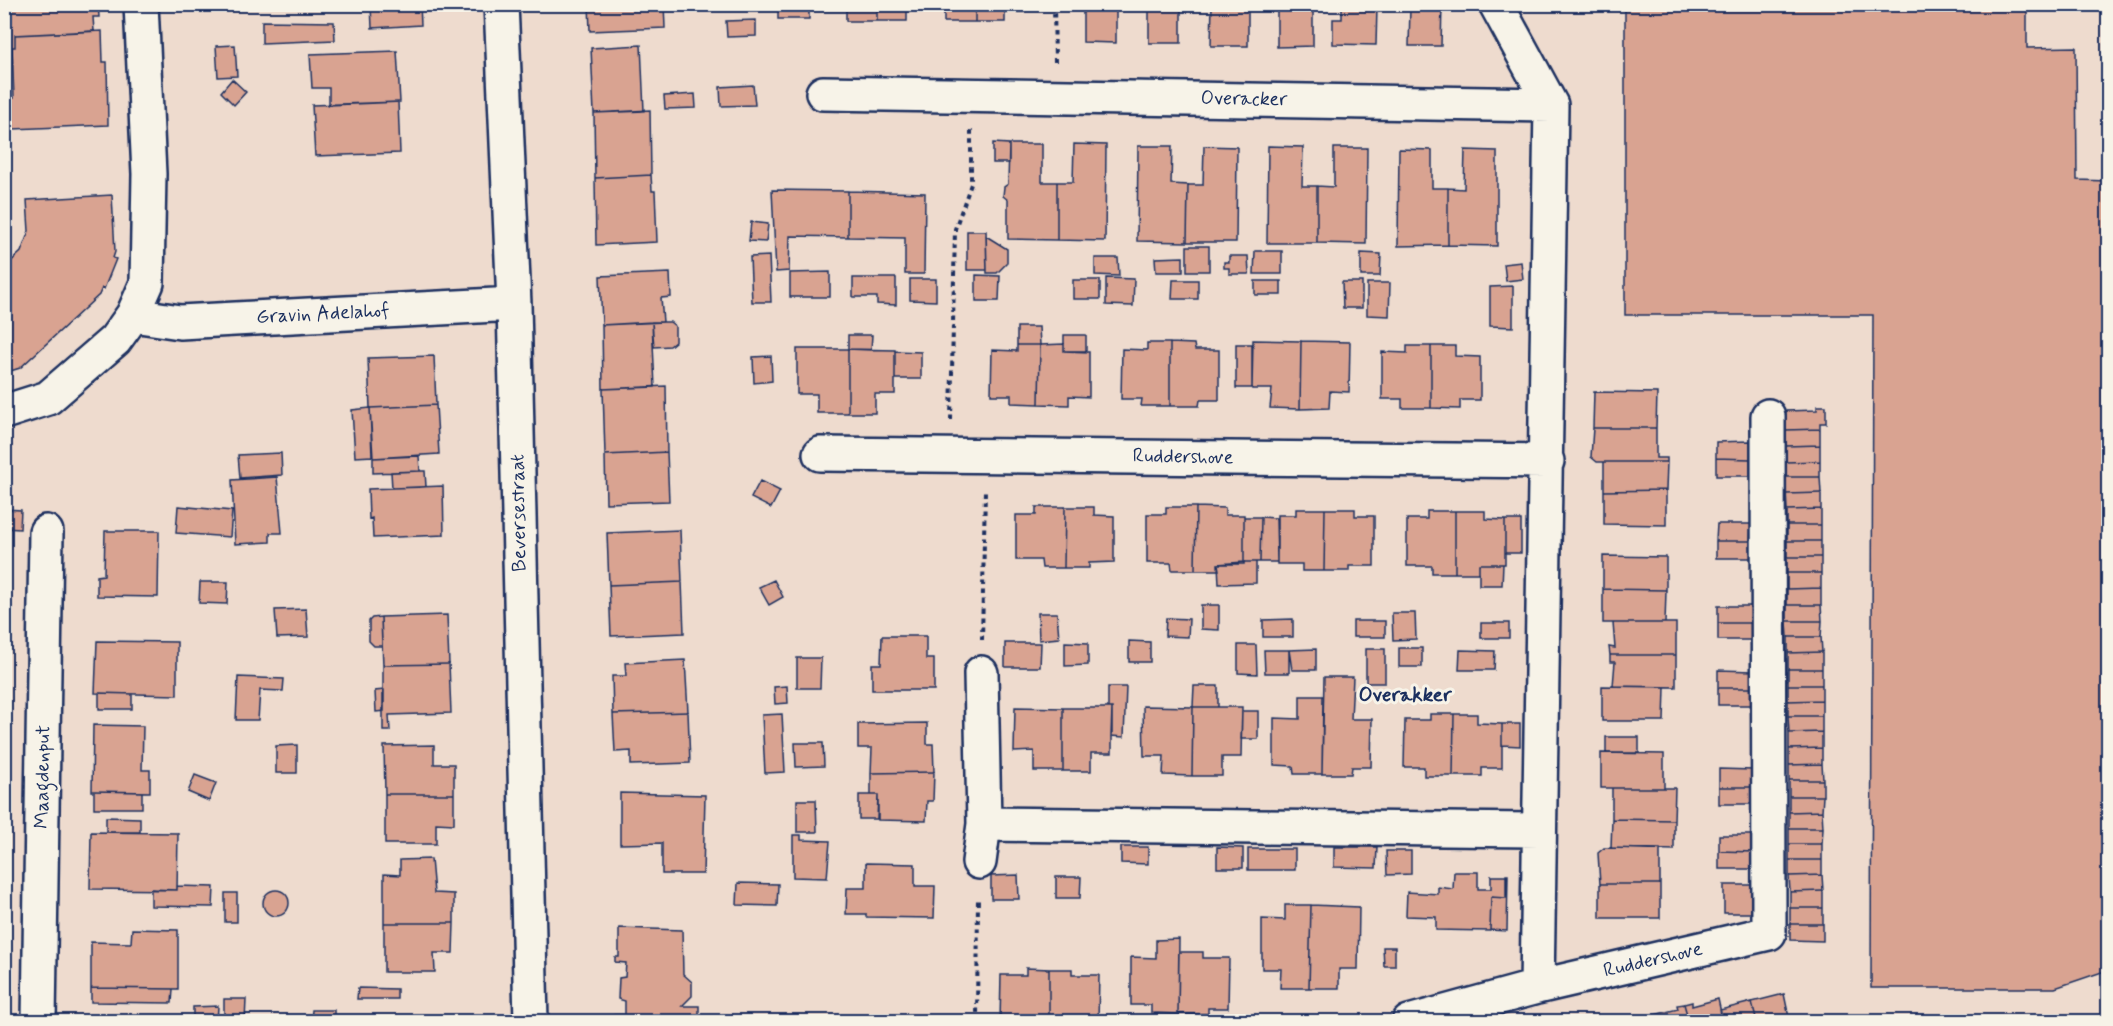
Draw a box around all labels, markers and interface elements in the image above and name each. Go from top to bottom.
street label: Overacker [1200,85,1288,113]
street label: Gravin Adelahof [256,297,390,331]
street label: Ruddershove [1132,443,1234,471]
street label: Beversestraat [504,454,534,572]
district label: Overakker [1358,681,1453,709]
street label: Maagdenput [29,725,59,829]
street label: Ruddershove [1601,935,1705,984]

